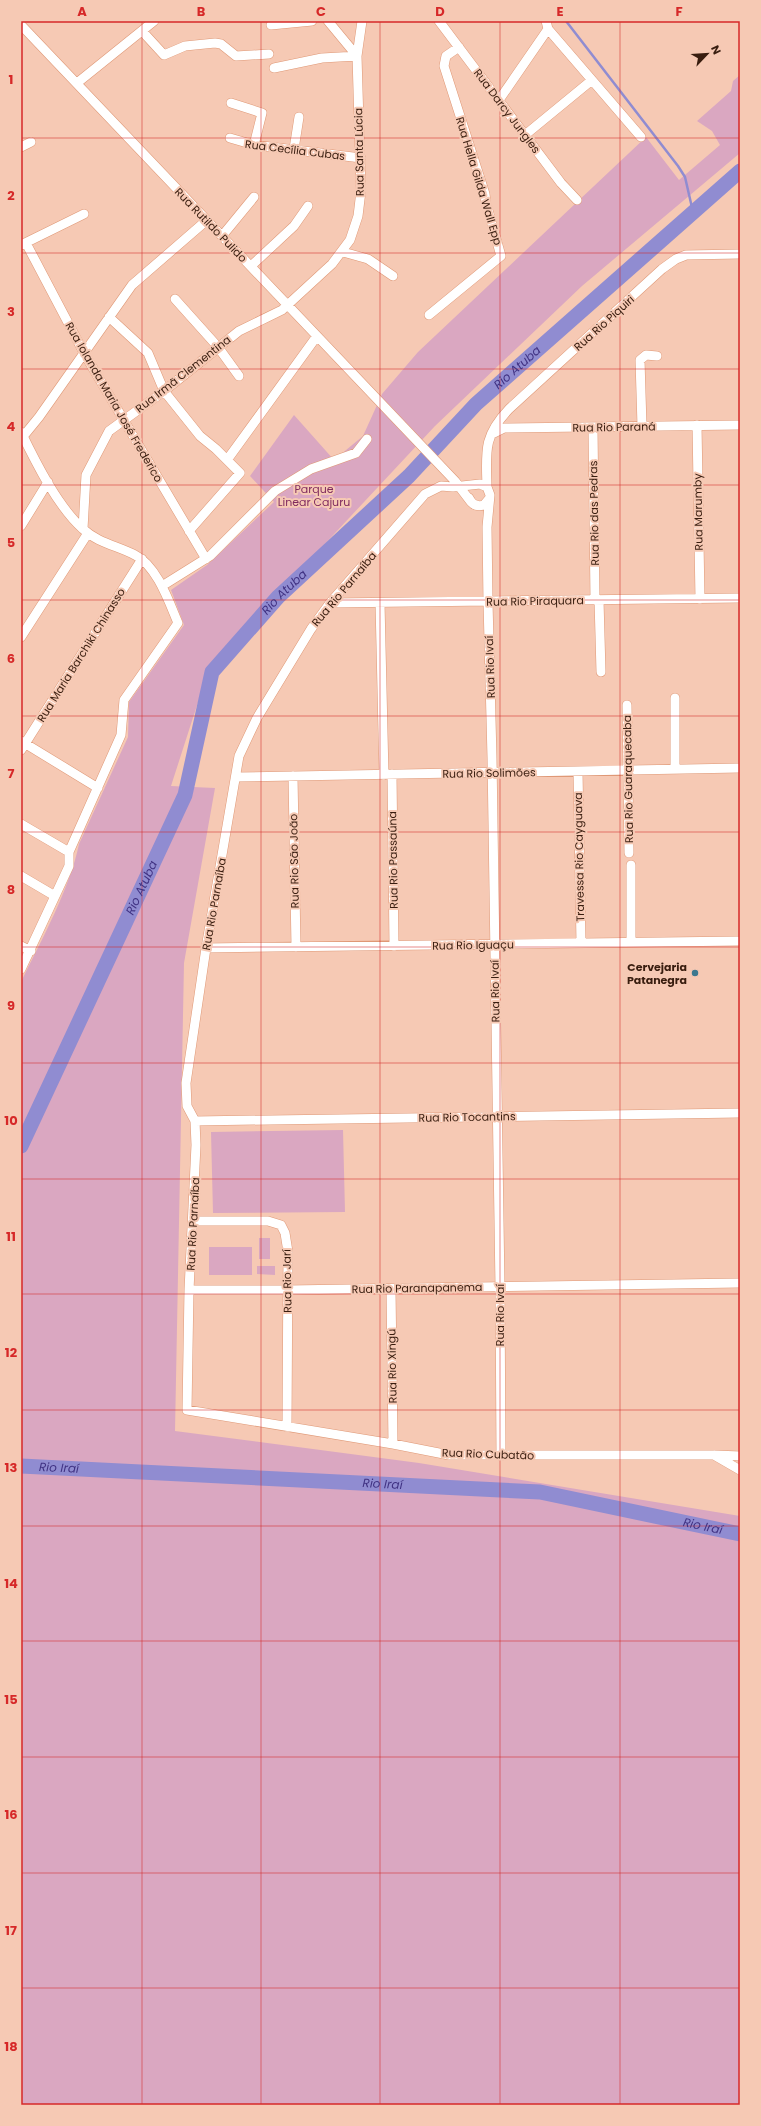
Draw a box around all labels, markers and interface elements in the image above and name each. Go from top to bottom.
text: A [77,2,87,21]
text: B [197,2,206,21]
text: C [316,2,326,21]
text: D [435,2,445,21]
text: E [556,2,564,21]
text: F [675,2,683,21]
north arrow [687,34,727,74]
text: N [707,43,725,57]
street label: Rua Darcy Jungles [470,66,544,157]
text: 1 [9,70,13,89]
street label: Rua Santa Lúcia [350,108,368,196]
street label: Rua Hella Gilda Wall Epp [452,115,506,247]
street label: Rua Cecília Cubas [244,136,346,164]
street label: Rua Rutildo Pulido [171,184,251,266]
text: 2 [7,186,15,205]
street label: Rua Rio Piquiri [570,291,638,355]
text: 3 [7,302,15,321]
street label: Rua Iolanda Maria José Frederico [61,319,167,485]
street label: Rua Irmã Clementina [132,332,234,416]
water label: Rio Atuba [490,342,544,393]
text: 4 [7,417,16,436]
street label: Rua Rio Paraná [572,418,656,436]
street label: Rua Rio das Pedras [585,460,603,566]
street label: Rua Marumby [689,473,707,551]
park label: Parque Linear Cajuru [278,481,350,510]
text: 5 [7,533,15,552]
street label: Rua Rio Parnaíba [308,548,380,630]
water label: Rio Atuba [257,565,310,618]
street label: Rua Maria Barchiki Chinasso [33,585,129,725]
street label: Rua Rio Piraquara [486,592,584,610]
street label: Rua Rio Ivaí [481,635,499,699]
text: 6 [7,649,15,668]
street label: Rua Rio Guaraquecaba [619,715,637,843]
text: 7 [8,764,15,783]
street label: Rua Rio Solimões [442,764,536,782]
street label: Travessa Rio Cayguava [570,792,588,922]
street label: Rua Rio Passaúna [384,811,402,909]
street label: Rua Rio São João [285,814,303,908]
street label: Rua Rio Parnaíba [198,857,230,951]
water label: Rio Atuba [121,858,161,917]
text: 8 [7,880,15,899]
street label: Rua Rio Iguaçu [432,936,514,954]
street label: Rua Rio Ivaí [486,959,504,1022]
place label: Cervejaria Patanegra [627,959,687,988]
marker: Cervejaria Patanegra [690,968,700,978]
text: 9 [7,996,15,1015]
street label: Rua Rio Tocantins [418,1108,516,1126]
text: 10 [4,1111,18,1130]
street label: Rua Rio Parnaíba [183,1177,203,1271]
text: 11 [6,1227,16,1246]
street label: Rua Rio Jarí [278,1249,296,1313]
street label: Rua Rio Paranapanema [351,1279,483,1297]
street label: Rua Rio Ivaí [492,1283,508,1346]
street label: Rua Rio Xingú [383,1329,401,1403]
text: 12 [5,1343,18,1362]
street label: Rua Rio Cubatão [442,1444,534,1464]
text: 13 [5,1458,18,1477]
water label: Rio Iraí [39,1458,80,1477]
water label: Rio Iraí [362,1474,404,1493]
water label: Rio Iraí [682,1513,725,1538]
text: 14 [4,1574,18,1593]
text: 15 [4,1690,18,1709]
text: 16 [4,1805,18,1824]
text: 17 [5,1921,17,1940]
text: 18 [4,2037,18,2056]

